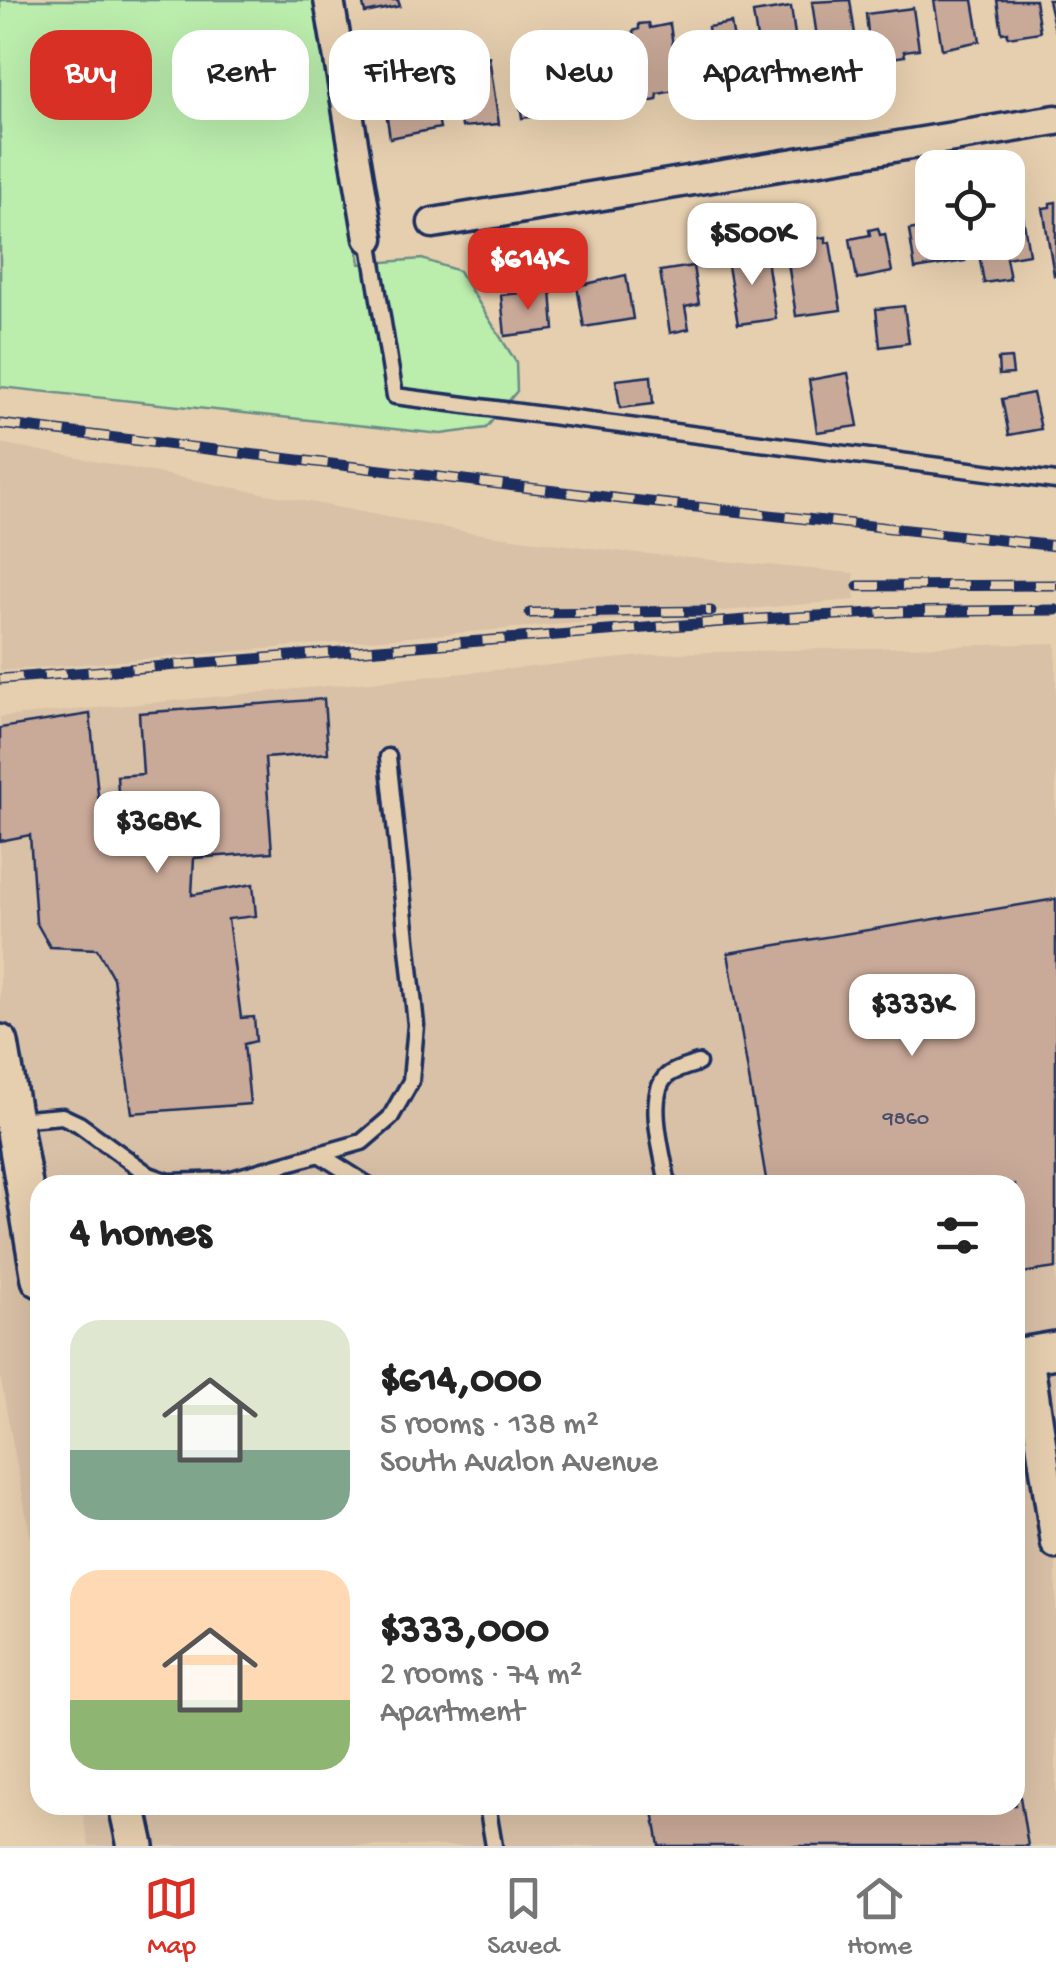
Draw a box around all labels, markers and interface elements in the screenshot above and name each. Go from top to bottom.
chip: Buy [30,30,152,120]
chip: Rent [172,30,309,120]
chip: Filters [329,30,490,120]
chip: New [510,30,648,120]
chip: Apartment [668,30,896,120]
map controls [915,150,1025,260]
button: locate [915,150,1025,260]
pin: $500K [682,203,822,288]
text: $500K [709,216,795,254]
pin: $614K [458,228,598,313]
text: $614K [490,241,566,279]
pin: $368K [87,791,227,876]
text: $368K [116,804,198,842]
pin: $333K [842,974,982,1059]
text: $333K [871,987,953,1025]
house number: 9860 [882,1107,929,1133]
icon: filters [930,1208,985,1263]
text: 4 homes [70,1211,211,1260]
text: $614,000 [380,1358,542,1407]
icon: home [150,1360,270,1480]
text: 5 rooms · 138 m² [380,1407,599,1445]
text: South Avalon Avenue [380,1445,658,1483]
text: $333,000 [380,1608,549,1657]
icon: home [150,1610,270,1730]
text: 2 rooms · 74 m² [380,1657,582,1695]
text: Apartment [380,1695,524,1733]
tab: Map [144,1871,199,1964]
tab: Saved [487,1871,559,1964]
tab: Home [847,1871,912,1964]

